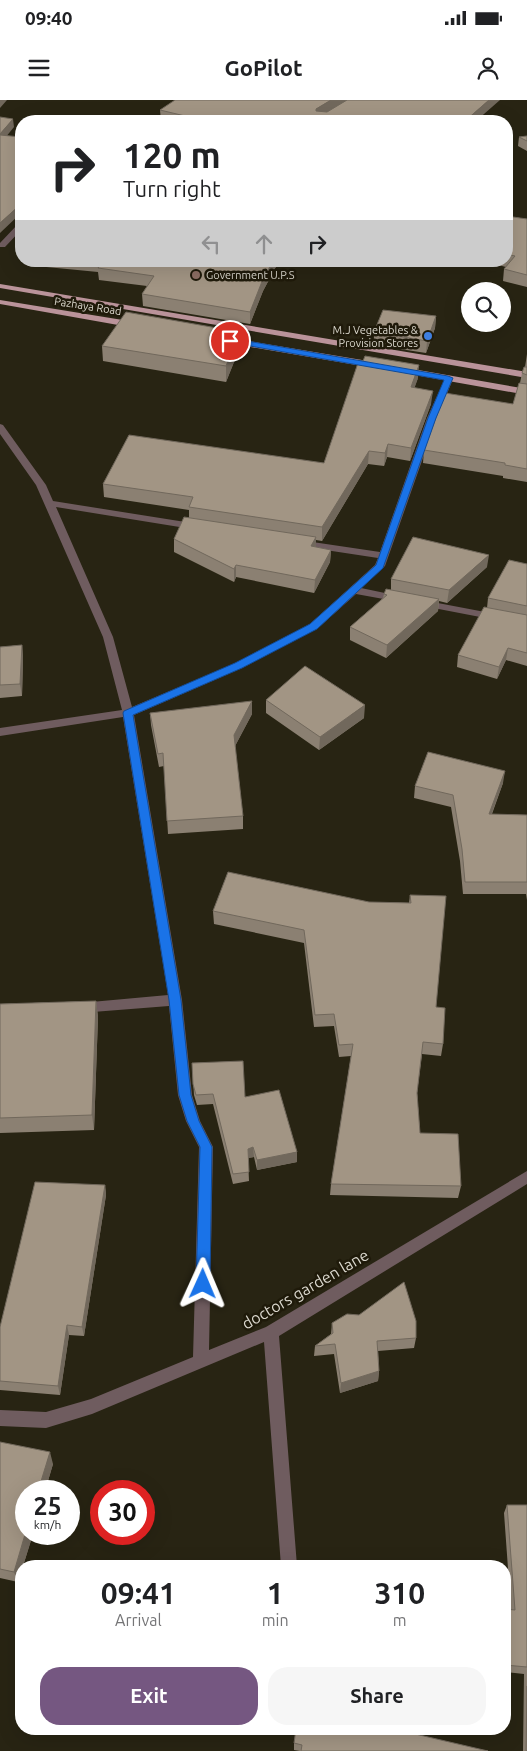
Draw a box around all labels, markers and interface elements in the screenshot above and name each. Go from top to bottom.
text: 09:40 [25,7,73,29]
icon: menu [25,54,53,82]
icon: person [474,54,502,82]
text: GoPilot [225,55,302,80]
icon: right [40,135,105,200]
text: 120 m [123,135,221,175]
text: Turn right [123,176,221,201]
icon: left [197,230,225,258]
icon: ahead [250,230,278,258]
icon: right [303,230,331,258]
marker: Government U.P.S [190,269,202,281]
place label: Government U.P.S [206,269,295,281]
map controls [461,282,511,332]
button: search [461,282,511,332]
street label: Pazhaya Road [54,295,122,317]
pin [209,320,251,362]
place label: M.J Vegetables & Provision Stores [333,324,419,349]
icon: arrive [216,327,244,355]
marker: M.J Vegetables & Provision Stores [422,330,434,342]
street label: doctors garden lane [238,1245,372,1333]
position arrow [176,1257,228,1309]
speed limit sign: 30 [90,1480,155,1545]
text: 25 [33,1492,62,1520]
text: km/h [34,1518,61,1531]
text: 09:41 [101,1576,176,1610]
text: 1 [267,1576,284,1610]
text: 310 [374,1576,425,1610]
text: Arrival [115,1611,162,1629]
text: min [262,1611,289,1629]
text: m [393,1611,407,1629]
button: Exit [40,1667,258,1725]
button: Share [268,1667,486,1725]

